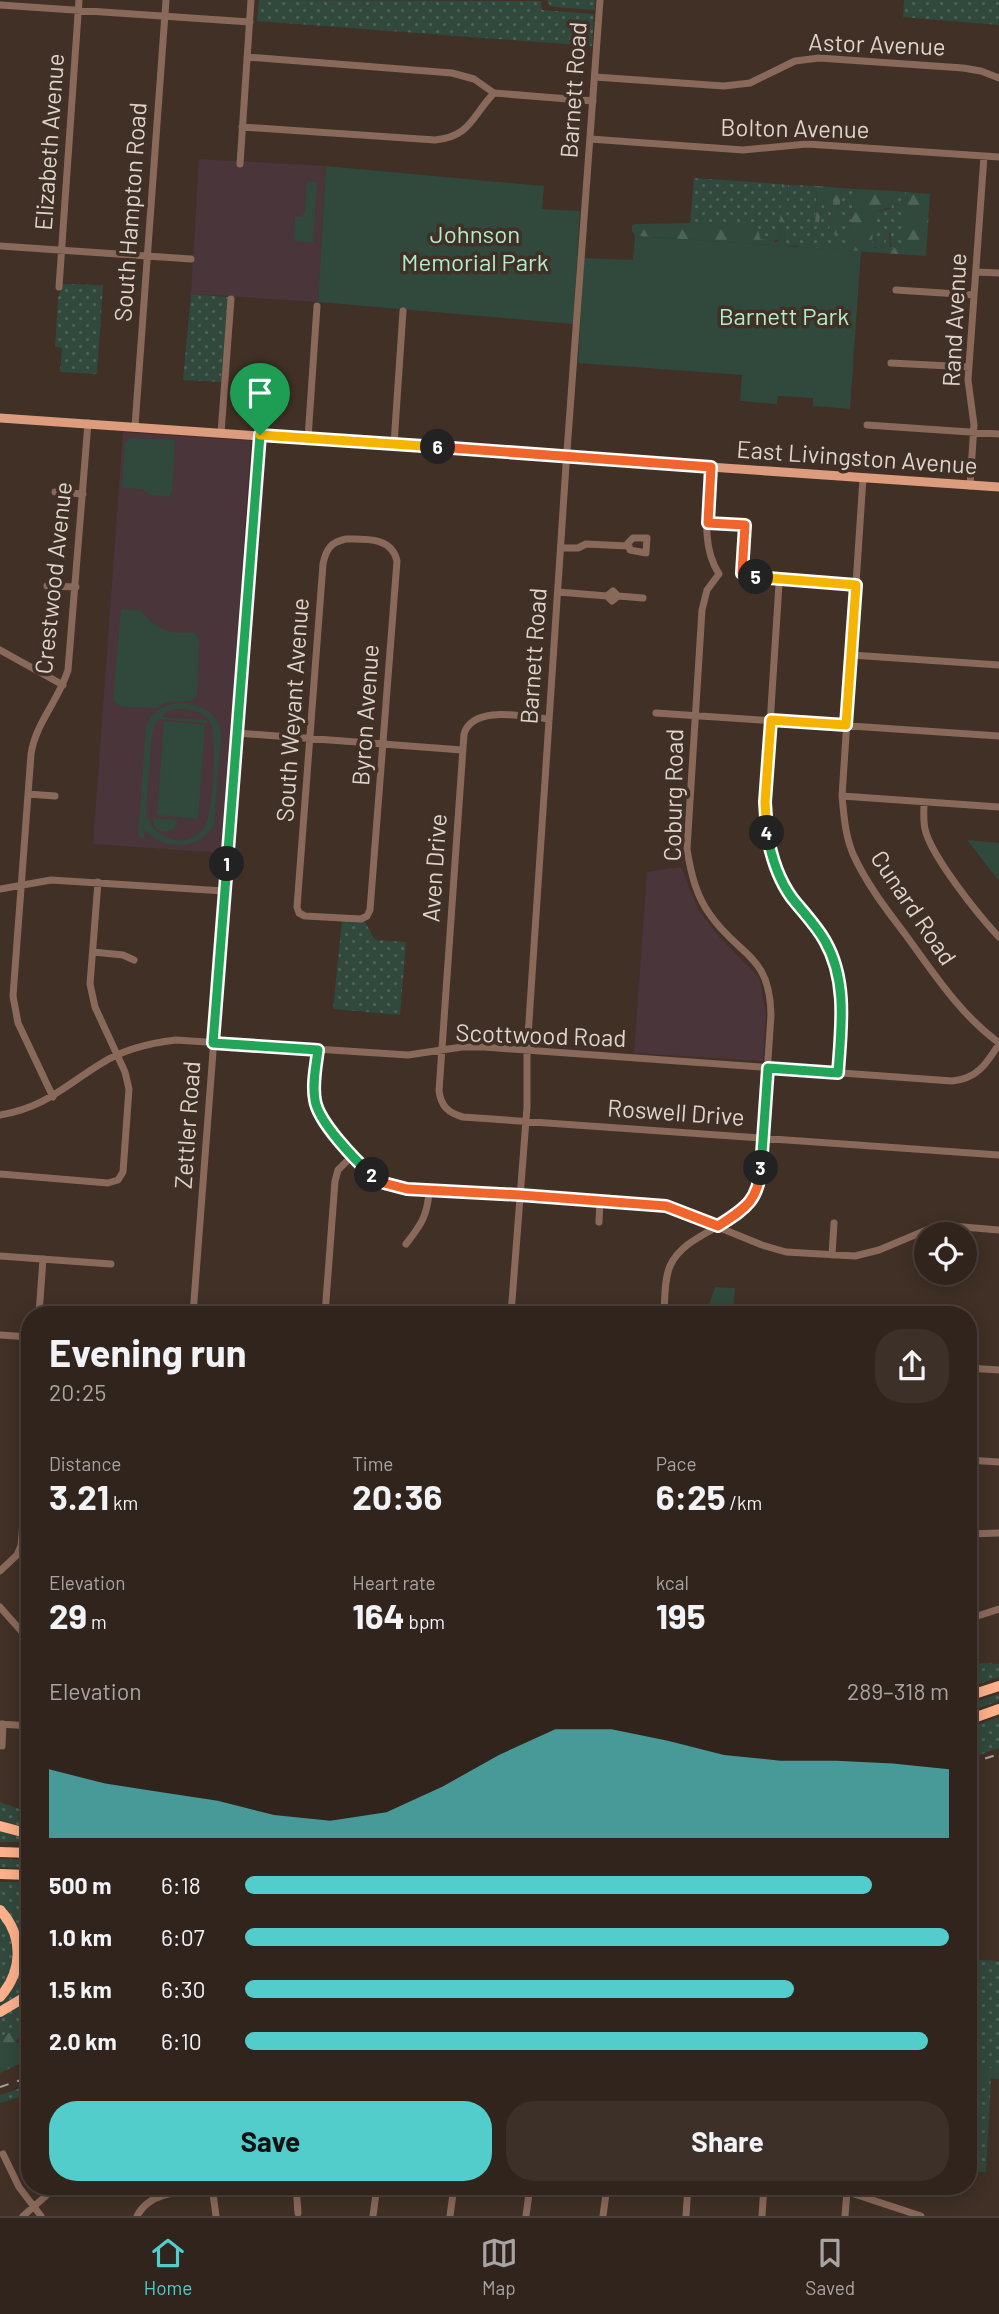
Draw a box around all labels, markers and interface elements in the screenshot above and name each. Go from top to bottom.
street label: Barnett Road [553,21,592,159]
street label: Astor Avenue [808,27,946,60]
street label: Elizabeth Avenue [28,52,69,231]
street label: South Hampton Road [107,101,152,323]
street label: Bolton Avenue [720,112,870,143]
park label: Johnson Memorial Park [401,219,549,276]
street label: Rand Avenue [936,252,971,388]
park label: Barnett Park [719,301,849,330]
pin [230,363,290,435]
icon: arrive [241,374,279,412]
pin: 6 [420,430,456,464]
street label: East Livingston Avenue [736,434,979,479]
text: 6 [432,435,443,458]
street label: Crestwood Avenue [28,480,77,675]
pin: 5 [738,560,774,594]
text: 5 [750,565,761,588]
street label: Barnett Road [513,587,552,725]
street label: South Weyant Avenue [269,597,314,823]
street label: Byron Avenue [345,643,384,787]
street label: Coburg Road [657,728,688,862]
street label: Aven Drive [415,813,452,923]
pin: 4 [750,816,784,850]
text: 4 [761,821,772,844]
street label: Cunard Road [865,844,963,970]
pin: 1 [210,846,244,882]
text: 1 [223,852,230,875]
street label: Scottwood Road [455,1017,627,1052]
street label: Zettler Road [168,1060,205,1190]
street label: Roswell Drive [607,1092,746,1131]
pin: 3 [744,1150,778,1186]
text: 3 [755,1156,766,1179]
pin: 2 [354,1158,390,1192]
text: 2 [366,1163,377,1186]
map controls [914,1222,977,1285]
button: locate [914,1222,977,1285]
text: Evening run [49,1329,247,1375]
button: share [875,1329,949,1403]
text: 20:25 [49,1378,106,1406]
text: Distance [49,1452,121,1475]
text: Time [352,1452,393,1475]
text: Pace [656,1452,697,1475]
text: 3.21 [49,1475,109,1517]
text: 20:36 [352,1475,442,1517]
text: 6:25 [656,1475,726,1517]
text: km [109,1491,138,1514]
text: /km [726,1491,762,1514]
text: Elevation [49,1571,126,1594]
text: Heart rate [352,1571,436,1594]
text: kcal [656,1571,689,1594]
text: 29 [49,1594,87,1636]
text: 164 [352,1594,405,1636]
text: 195 [656,1594,706,1636]
text: m [87,1610,107,1633]
text: bpm [405,1610,445,1633]
text: Elevation [49,1677,142,1705]
text: 289–318 m [847,1677,949,1705]
text: 500 m [49,1871,111,1899]
text: 6:18 [161,1871,201,1899]
text: 1.0 km [49,1923,112,1951]
text: 6:07 [161,1923,205,1951]
text: 1.5 km [49,1975,112,2003]
text: 6:30 [161,1975,205,2003]
text: 2.0 km [49,2027,117,2055]
text: 6:10 [161,2027,202,2055]
button: Save [49,2101,492,2181]
button: Share [506,2101,949,2181]
tab: Home [144,2234,192,2299]
tab: Map [480,2234,518,2299]
tab: Saved [805,2234,855,2299]

